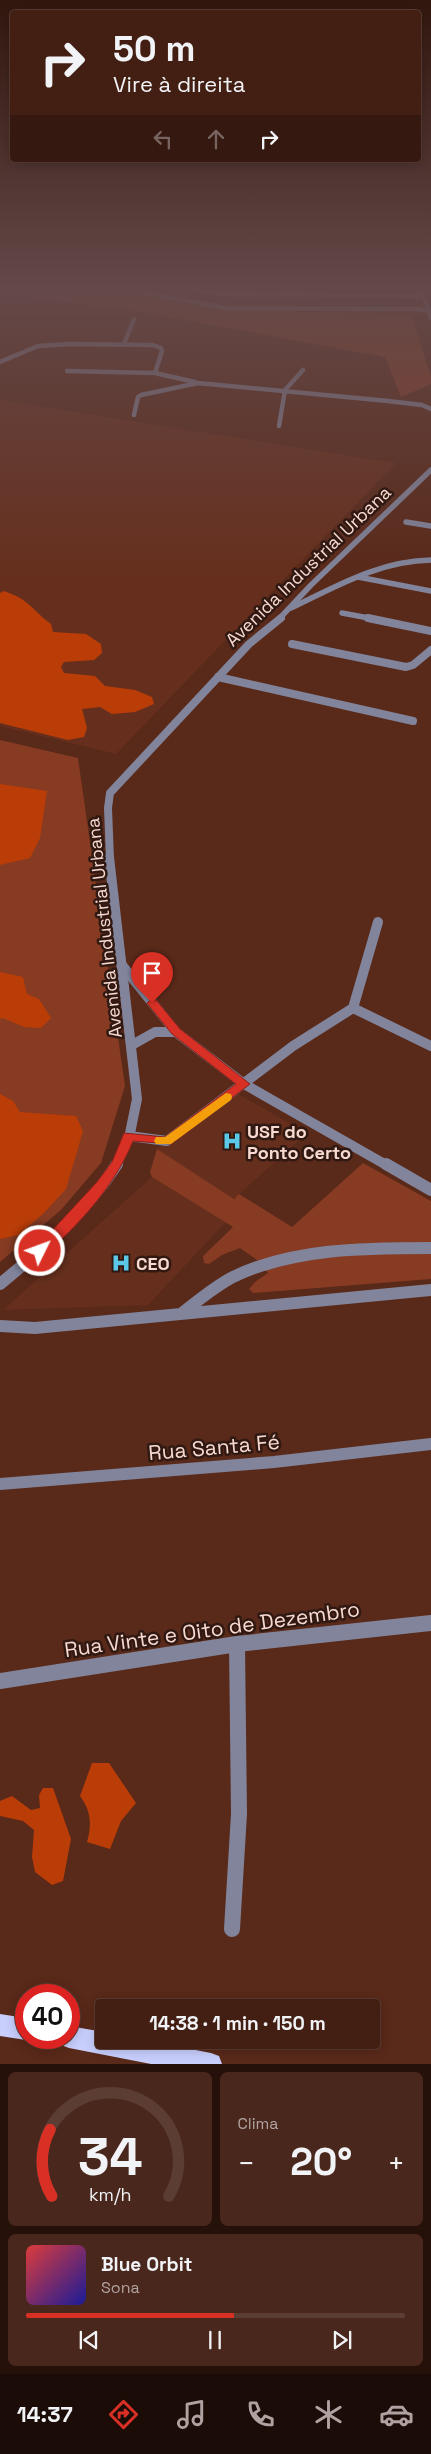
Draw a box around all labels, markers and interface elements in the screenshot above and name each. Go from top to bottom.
text: 50 m [113,27,195,71]
icon: right [30,30,95,95]
text: Vire à direita [113,70,245,98]
icon: left [149,125,177,153]
icon: ahead [202,125,230,153]
icon: right [255,125,283,153]
street label: Avenida Industrial Urbana [220,481,396,651]
street label: Avenida Industrial Urbana [81,817,127,1039]
pin [131,952,173,1003]
icon: arrive [138,959,166,987]
place label: USF do Ponto Certo [247,1120,351,1164]
hospital icon: USF do Ponto Certo [221,1130,243,1152]
position arrow [13,1224,65,1276]
hospital icon: CEO [110,1252,132,1274]
place label: CEO [136,1252,170,1275]
street label: Rua Santa Fé [147,1428,281,1466]
street label: Rua Vinte e Oito de Dezembro [62,1595,362,1663]
speed limit sign: 40 [15,1984,80,2049]
text: 14:38 · 1 min · 150 m [149,2011,326,2036]
text: Clima [238,2113,279,2134]
text: 34 [77,2124,142,2190]
text: 20° [290,2138,352,2186]
text: − [238,2145,255,2181]
text: + [388,2145,405,2181]
text: km/h [88,2183,131,2206]
text: Blue Orbit [101,2252,192,2277]
text: Sona [101,2277,140,2298]
icon: previous [75,2326,103,2354]
icon: pause [201,2326,229,2354]
icon: next [328,2326,356,2354]
icon: directions [106,2397,141,2432]
icon: music [174,2397,209,2432]
icon: phone [243,2397,278,2432]
icon: climate [311,2397,346,2432]
icon: car [379,2397,414,2432]
text: 14:37 [17,2400,73,2428]

